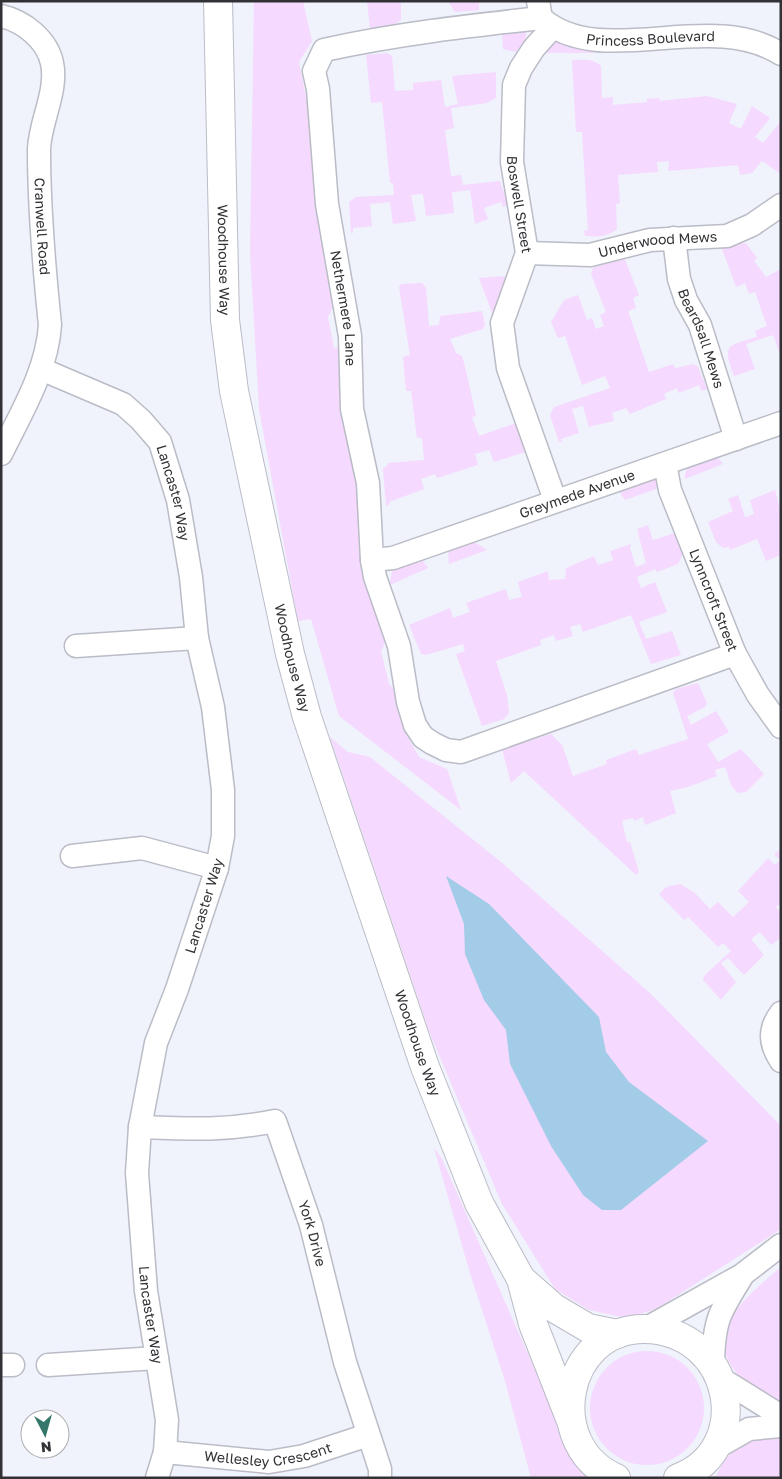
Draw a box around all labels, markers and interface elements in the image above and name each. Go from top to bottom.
street label: Princess Boulevard [585,27,715,49]
street label: Boswell Street [504,155,536,254]
street label: Cranwell Road [31,177,54,276]
street label: Woodhouse Way [214,204,234,316]
street label: Underwood Mews [596,228,718,261]
street label: Nethermere Lane [327,249,360,366]
street label: Beardsall Mews [675,286,728,390]
street label: Lancaster Way [153,443,194,542]
street label: Greymede Avenue [517,466,637,521]
street label: Lynncroft Street [686,546,742,654]
street label: Woodhouse Way [272,602,314,714]
street label: Lancaster Way [181,856,226,956]
street label: Woodhouse Way [392,988,445,1098]
street label: York Drive [295,1198,330,1268]
street label: Lancaster Way [136,1265,167,1365]
north arrow [20,1409,70,1459]
text: N [40,1438,53,1456]
street label: Wellesley Crescent [203,1439,334,1470]

